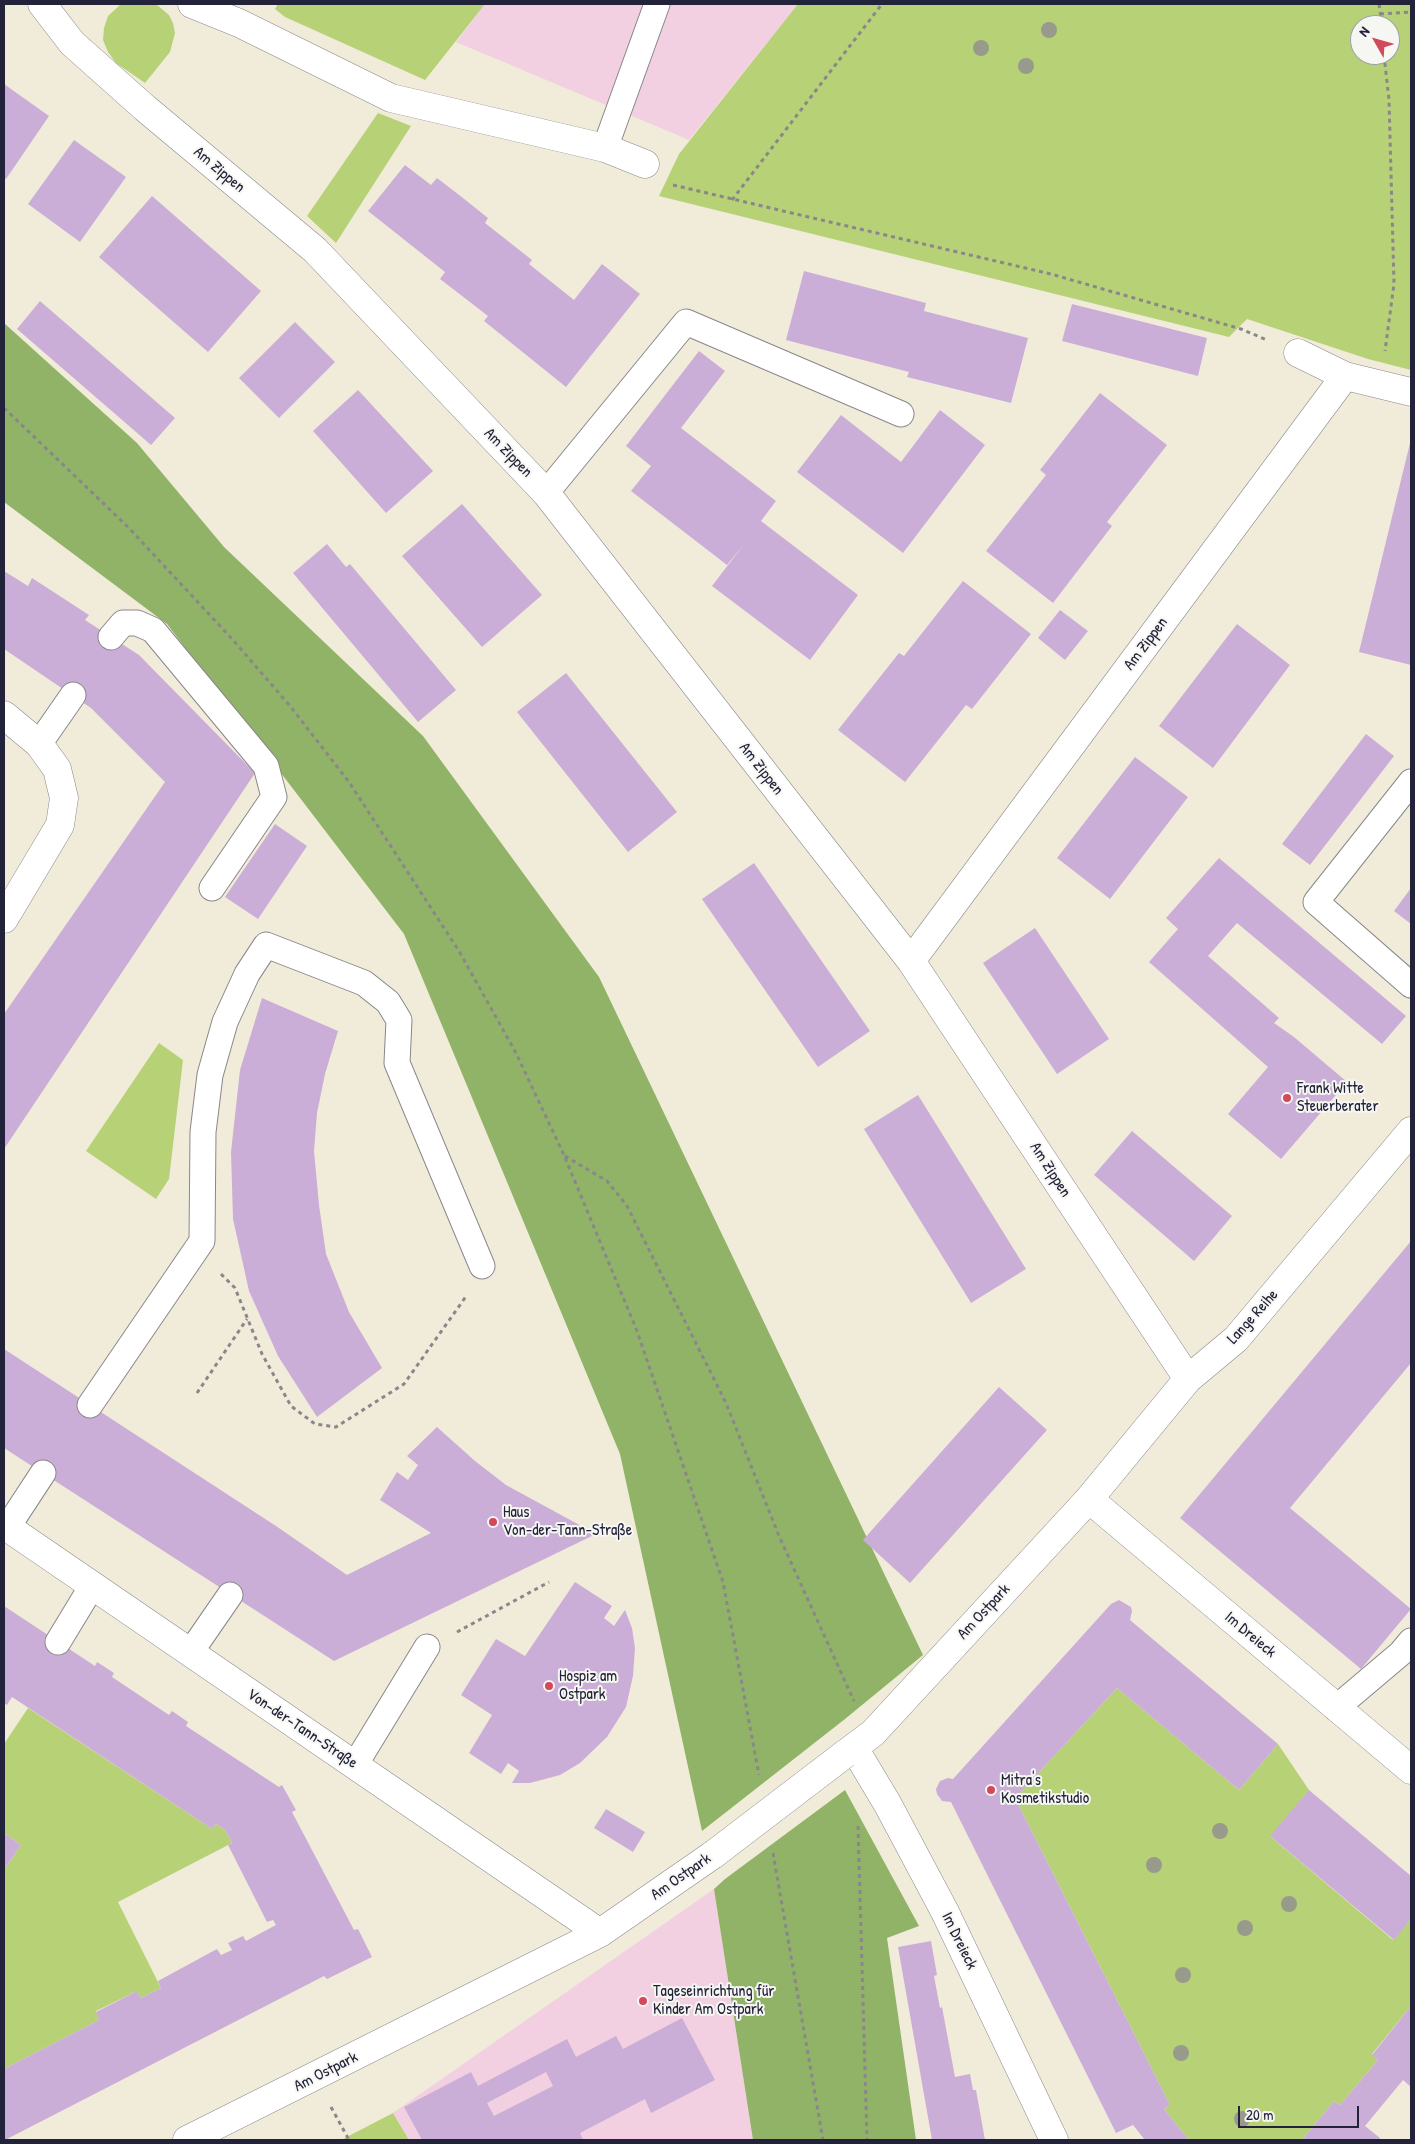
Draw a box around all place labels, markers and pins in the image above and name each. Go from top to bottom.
place label: Frank Witte Steuerberater [1297,1079,1379,1117]
marker: Frank Witte Steuerberater [1281,1092,1293,1104]
place label: Haus Von-der-Tann-Straße [503,1503,632,1541]
marker: Haus Von-der-Tann-Straße [487,1516,499,1528]
place label: Hospiz am Ostpark [559,1667,617,1705]
marker: Hospiz am Ostpark [543,1680,555,1692]
place label: Mitra's Kosmetikstudio [1001,1771,1089,1809]
marker: Mitra's Kosmetikstudio [985,1784,997,1796]
place label: Tageseinrichtung für Kinder Am Ostpark [653,1982,775,2020]
marker: Tageseinrichtung für Kinder Am Ostpark [637,1995,649,2007]

